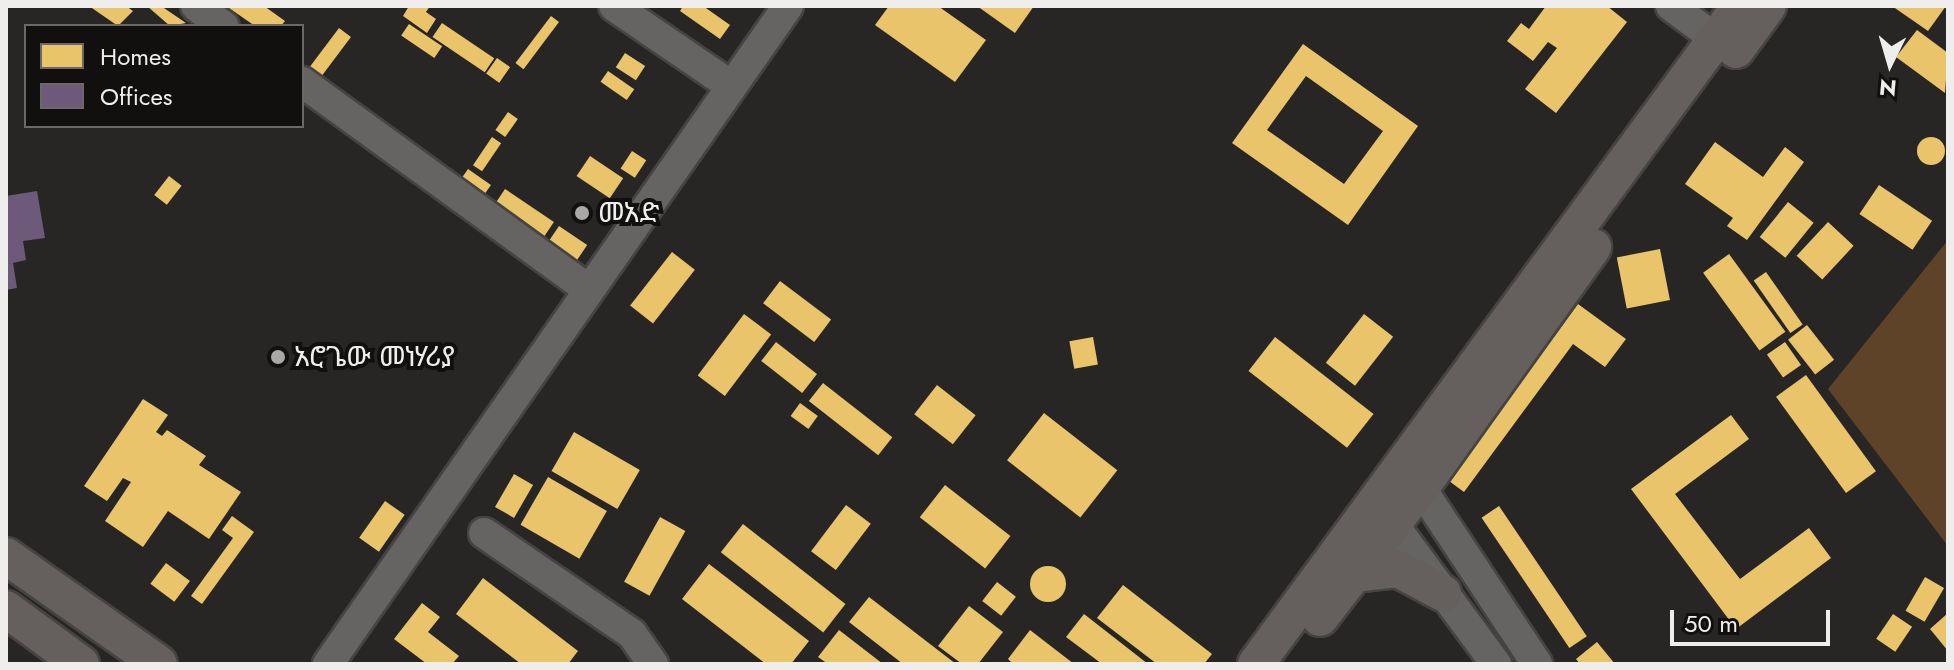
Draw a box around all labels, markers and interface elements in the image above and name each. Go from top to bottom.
legend [24,24,304,128]
north arrow [1850,24,1930,104]
text: Homes [100,39,171,74]
text: N [1878,71,1898,105]
text: Offices [100,79,172,114]
place label: መአድ [598,196,659,230]
marker: መአድ [573,204,591,222]
place label: አሮጌው መነሃሪያ [294,340,455,374]
marker: አሮጌው መነሃሪያ [269,348,287,366]
scale bar [1674,594,1834,644]
text: 50 m [1684,606,1738,641]

